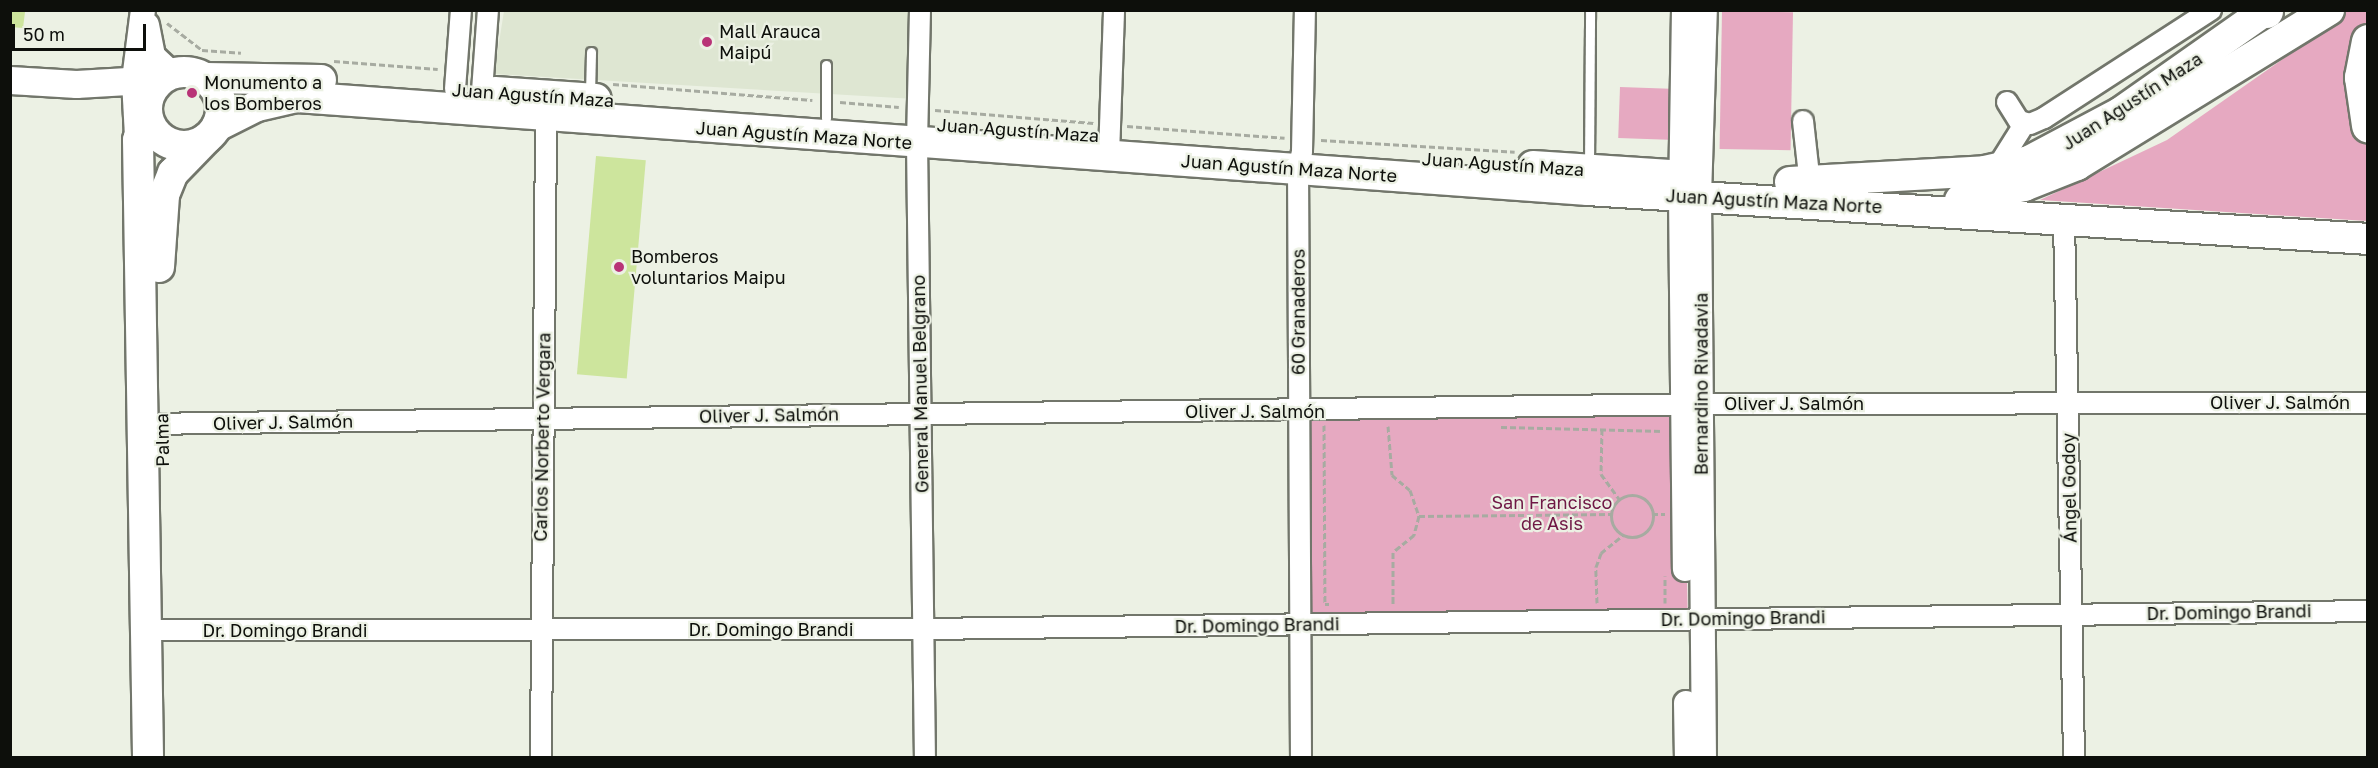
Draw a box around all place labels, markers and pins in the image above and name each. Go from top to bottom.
place label: Mall Arauca Maipú [719,21,821,63]
marker: Mall Arauca Maipú [700,35,714,49]
place label: Monumento a los Bomberos [204,72,322,115]
marker: Monumento a los Bomberos [185,86,199,100]
place label: Bomberos voluntarios Maipu [631,246,786,288]
marker: Bomberos voluntarios Maipu [612,260,626,274]

